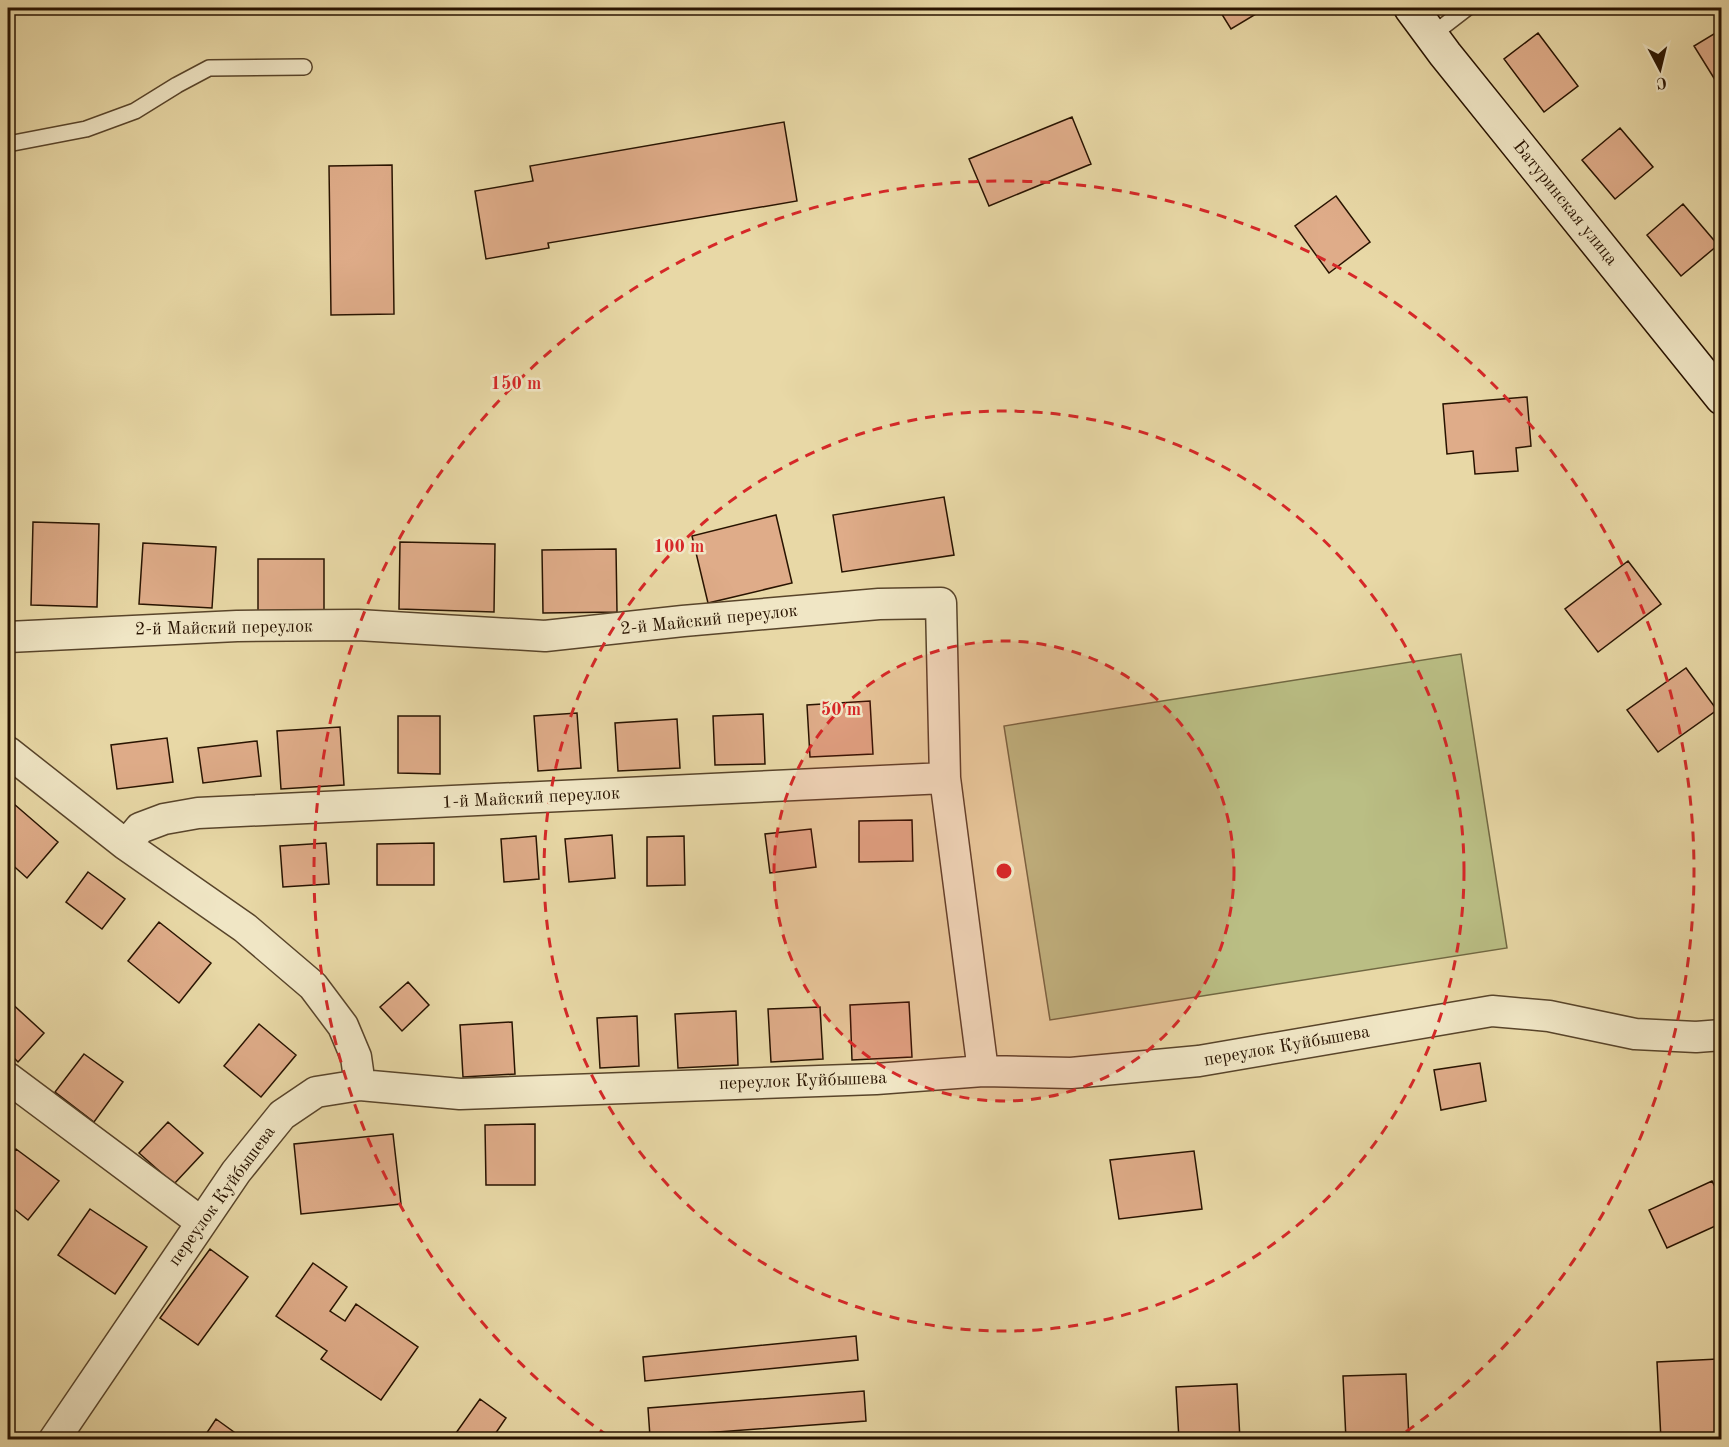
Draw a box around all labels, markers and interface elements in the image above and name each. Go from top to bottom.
north arrow [1630,39,1690,99]
text: С [1655,73,1668,90]
street label: Батуринская улица [1509,137,1621,269]
text: 150 m [491,375,541,393]
text: 100 m [654,538,704,556]
street label: 2-й Майский переулок [620,602,798,638]
street label: 2-й Майский переулок [135,617,313,639]
text: 50 m [821,701,861,719]
street label: 1-й Майский переулок [442,784,620,812]
centre of rings [994,861,1014,881]
street label: переулок Куйбышева [1203,1023,1371,1069]
street label: переулок Куйбышева [719,1069,887,1093]
street label: переулок Куйбышева [165,1123,279,1269]

